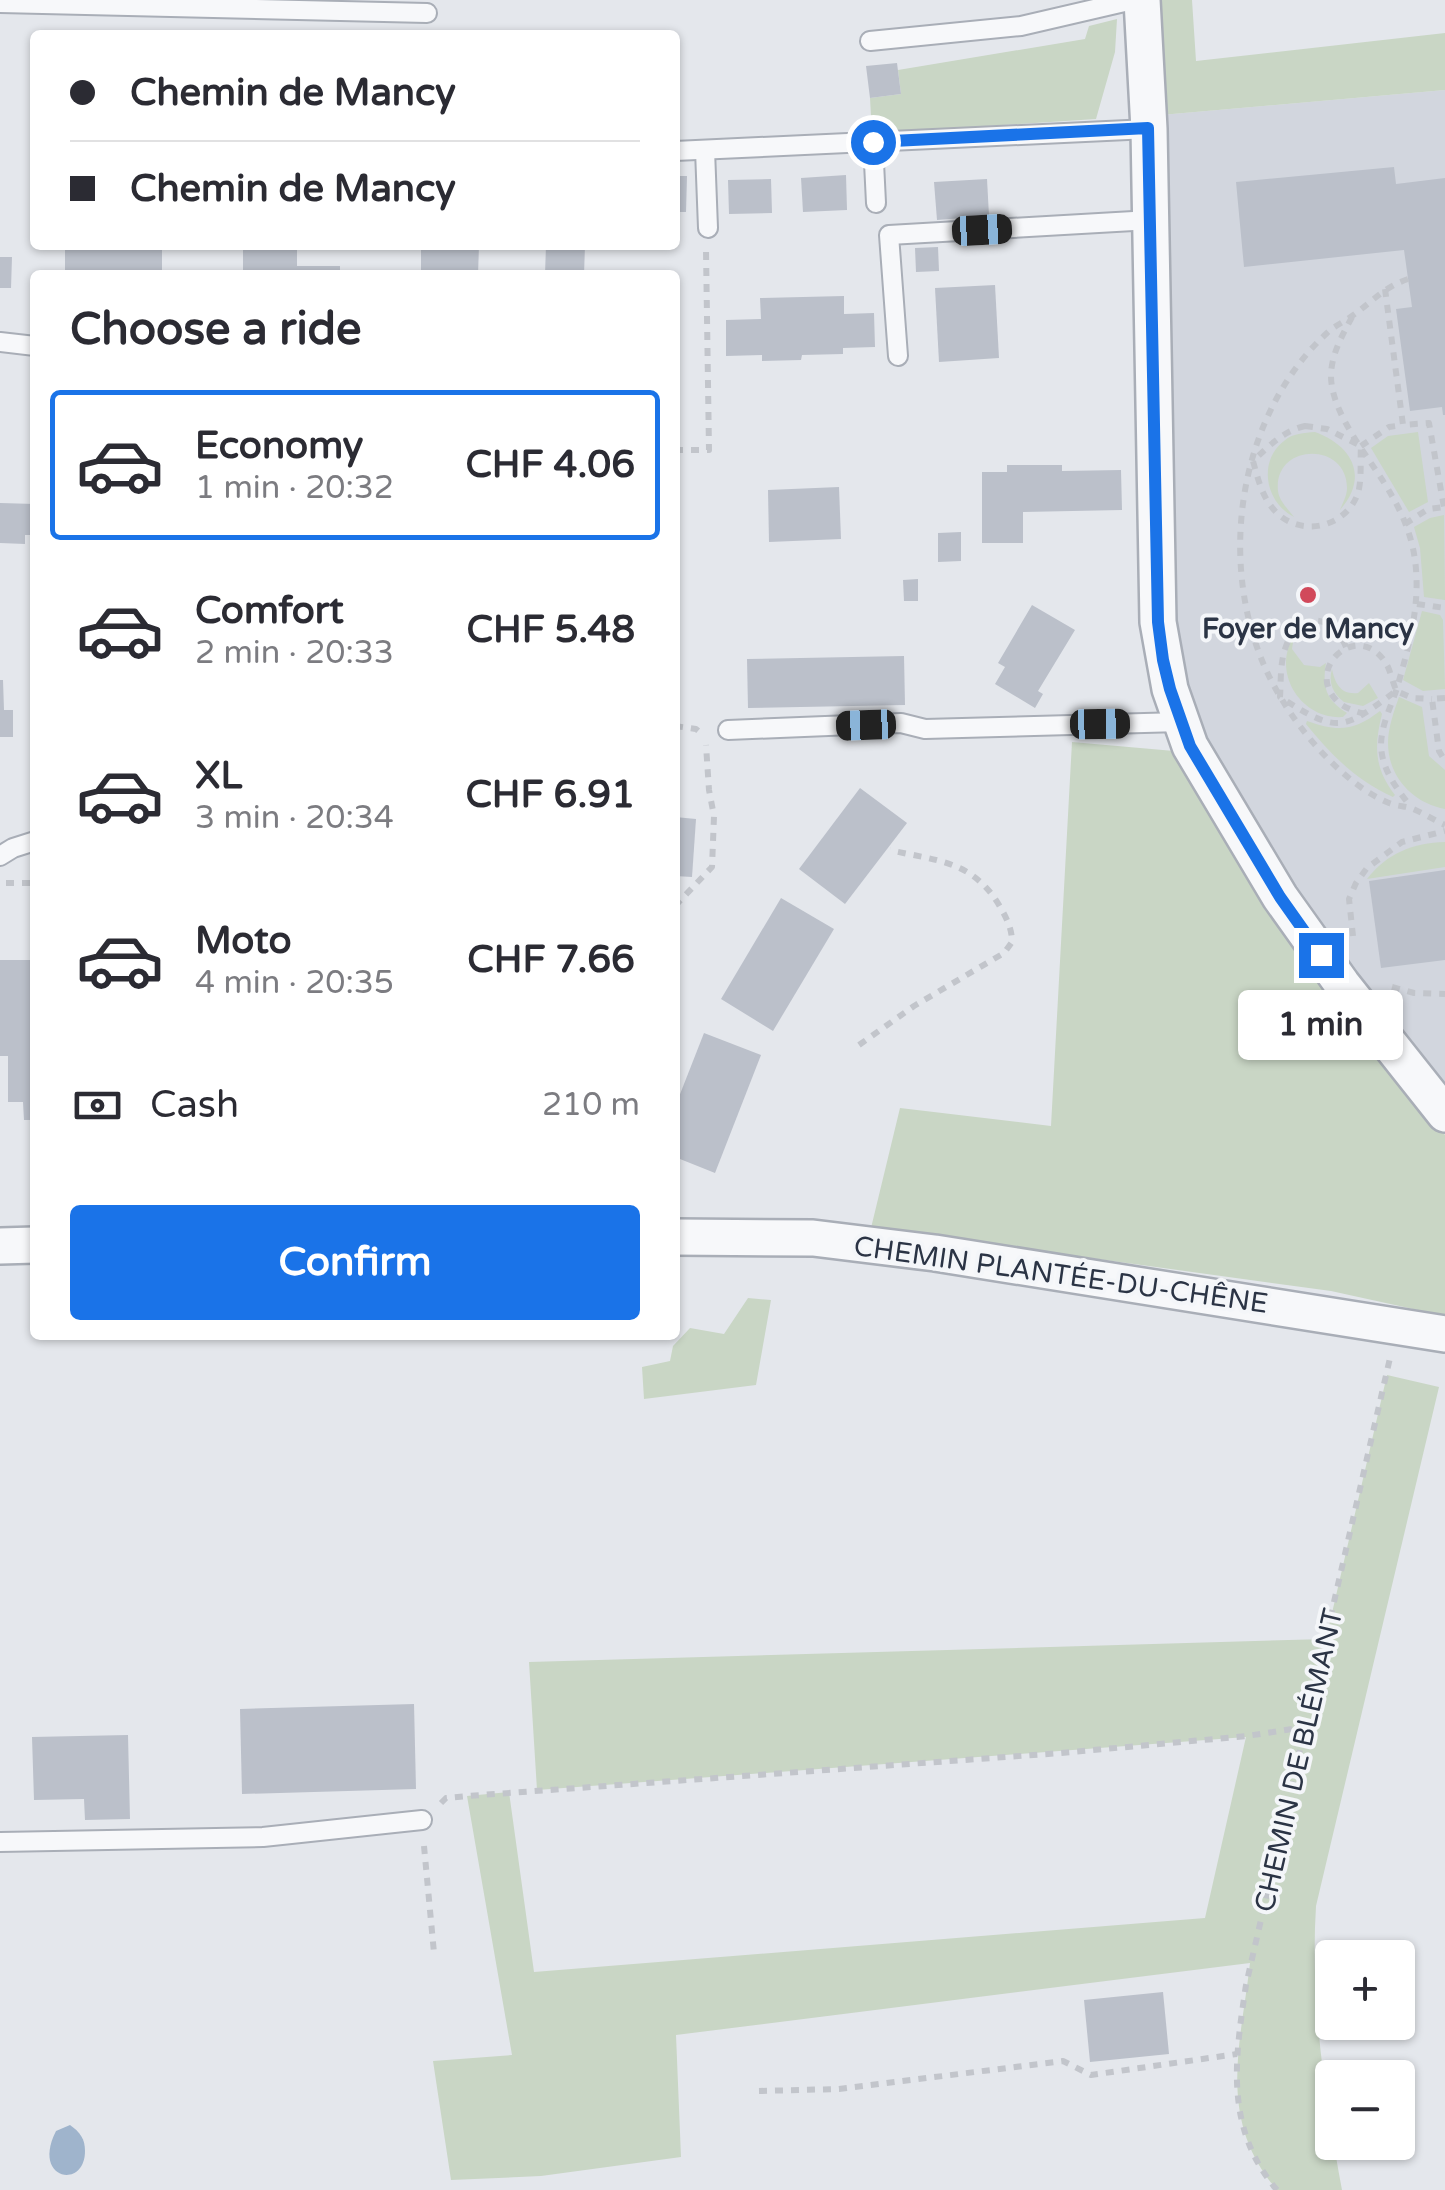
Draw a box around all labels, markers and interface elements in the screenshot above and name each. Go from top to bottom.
text: Chemin de Mancy [130,70,456,116]
route start [851,120,896,165]
text: Chemin de Mancy [130,166,456,212]
car [951,213,1013,247]
text: Choose a ride [70,303,361,357]
icon: car [75,420,165,510]
text: Economy [195,423,363,469]
text: CHF 4.06 [465,442,635,488]
text: 1 min · 20:32 [195,469,394,507]
marker: Foyer de Mancy [1297,584,1319,606]
icon: car [75,585,165,675]
text: Comfort [195,588,344,634]
text: CHF 5.48 [467,607,635,653]
place label: Foyer de Mancy [1202,612,1414,646]
text: 2 min · 20:33 [195,634,394,672]
car [1070,708,1130,740]
car [835,709,897,741]
icon: car [75,750,165,840]
text: XL [195,753,242,799]
text: CHF 6.91 [465,772,635,818]
text: 3 min · 20:34 [195,799,394,837]
icon: car [75,915,165,1005]
text: Moto [195,918,291,964]
route end [1299,933,1344,978]
text: CHF 7.66 [467,937,635,983]
text: 4 min · 20:35 [195,964,394,1002]
callout: 1 min [1238,990,1404,1060]
text: 1 min [1278,1006,1363,1044]
icon: cash [70,1078,125,1133]
text: Cash [150,1082,239,1128]
text: 210 m [542,1086,640,1124]
button: Confirm [70,1205,640,1320]
street label: CHEMIN PLANTÉE-DU-CHÊNE [852,1229,1270,1321]
street label: CHEMIN DE BLÉMANT [1248,1605,1350,1915]
map controls [1315,1940,1415,2160]
button: + [1315,1940,1415,2040]
button: − [1315,2060,1415,2160]

